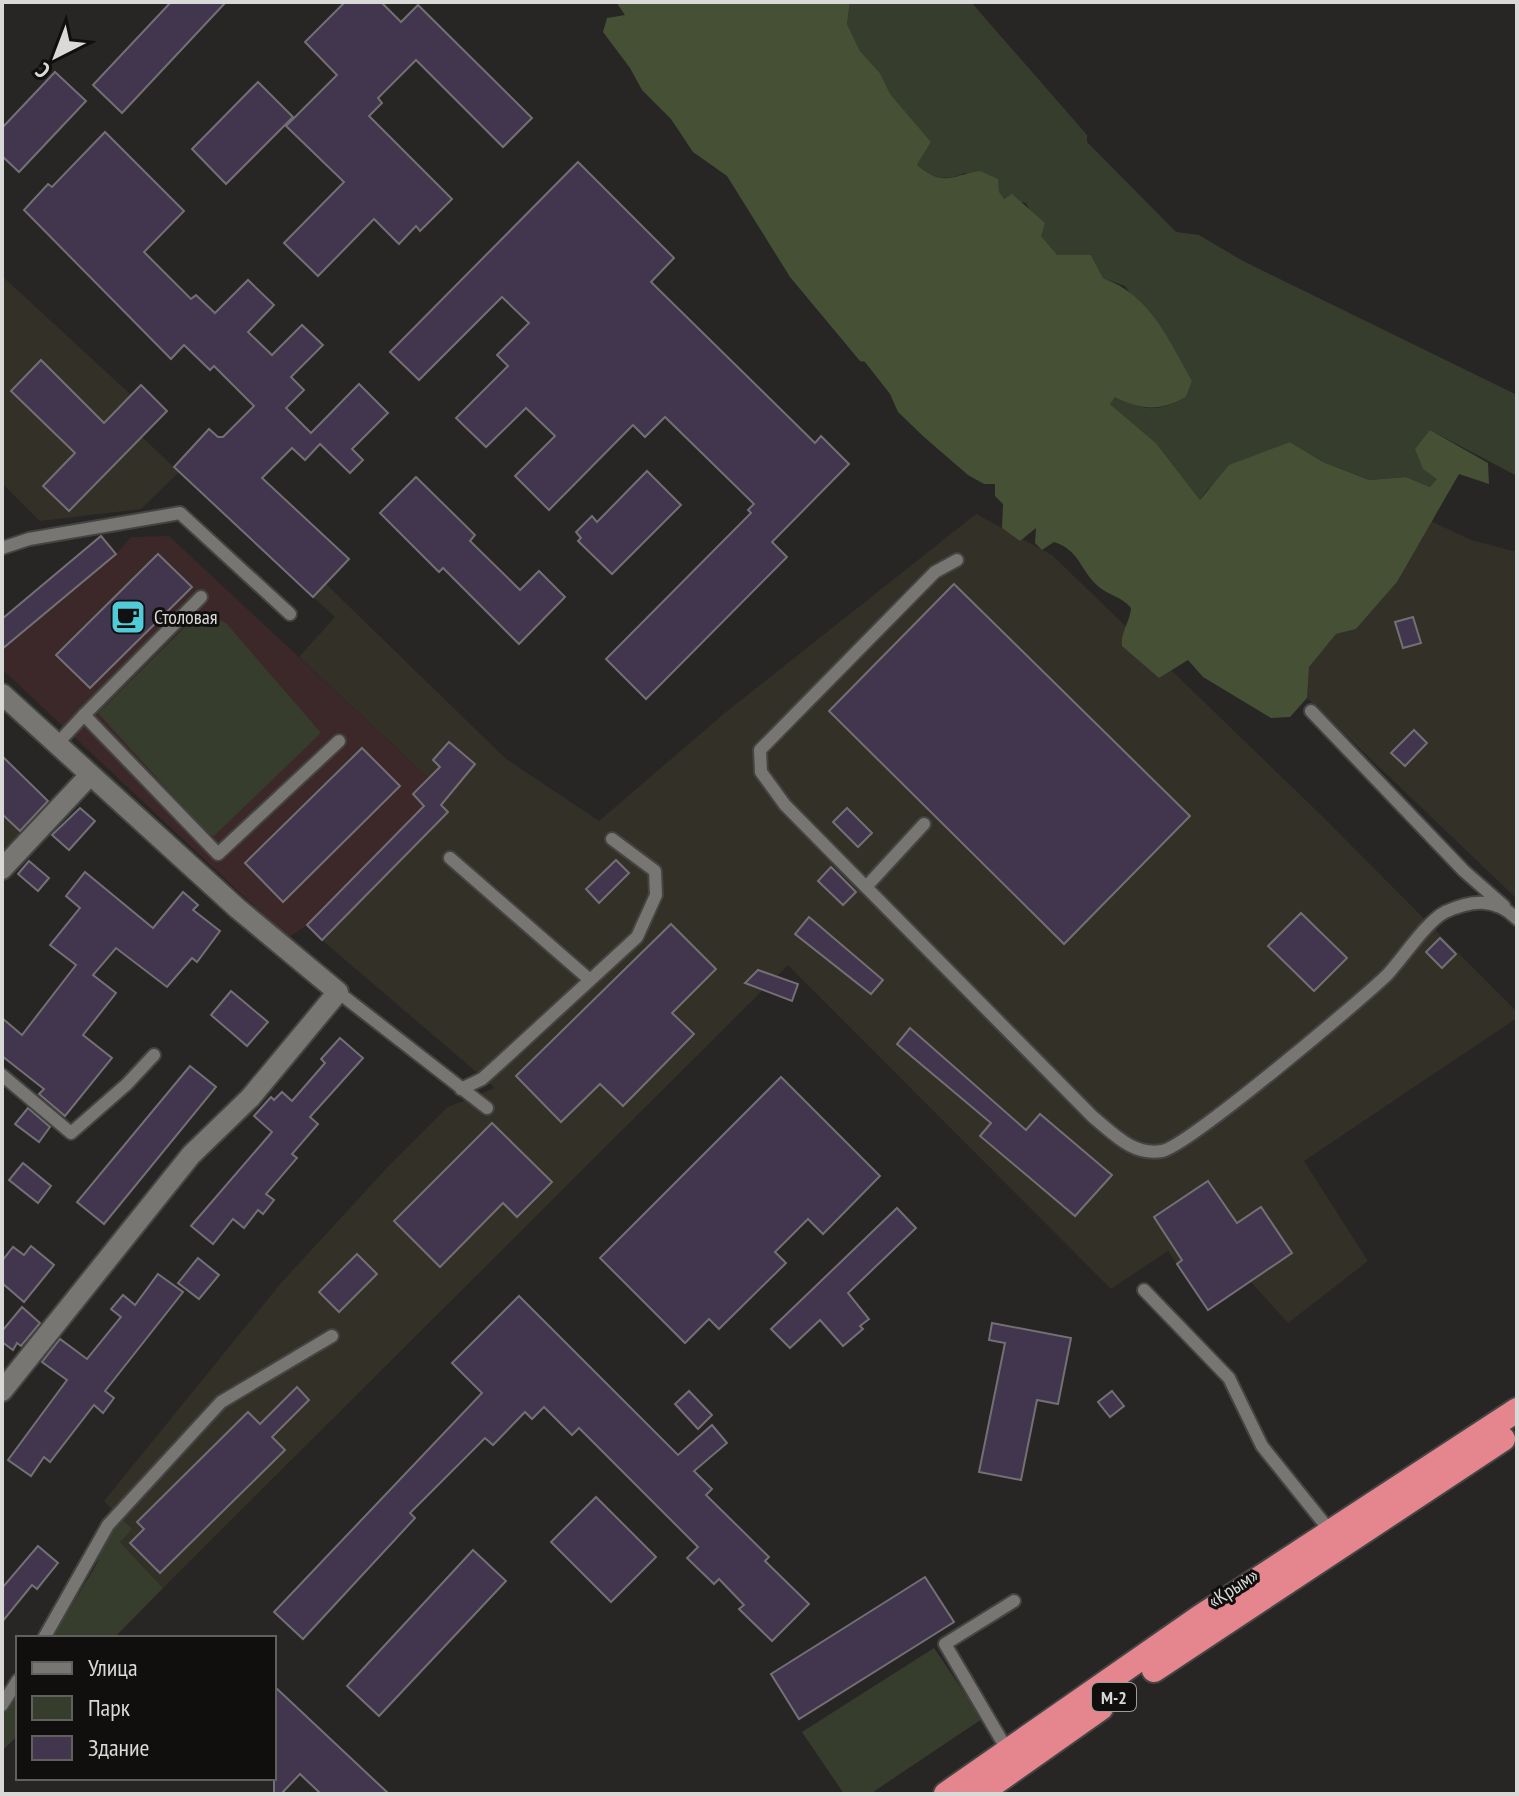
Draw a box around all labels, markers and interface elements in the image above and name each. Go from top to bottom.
north arrow [16,16,96,96]
text: С [30,57,56,85]
cafe icon: Столовая [109,598,147,636]
place label: Столовая [154,604,218,630]
street label: «Крым» [1203,1562,1263,1614]
legend [16,1636,276,1780]
text: Улица [88,1652,138,1683]
road number: М-2 [1092,1683,1136,1711]
text: Парк [88,1692,131,1723]
text: Здание [88,1732,149,1763]

